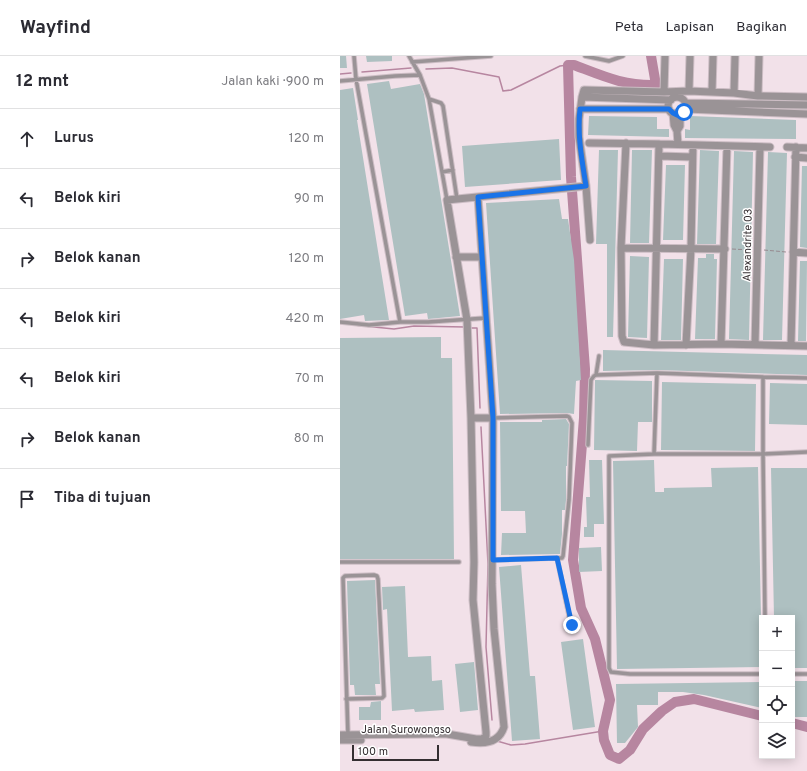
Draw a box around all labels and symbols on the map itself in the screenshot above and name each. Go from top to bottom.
route start [675,103,693,121]
street label: Alexandrite 03 [740,208,756,282]
route end [563,616,581,634]
street label: Jalan Surowongso [361,723,451,737]
scale bar [352,743,439,762]

